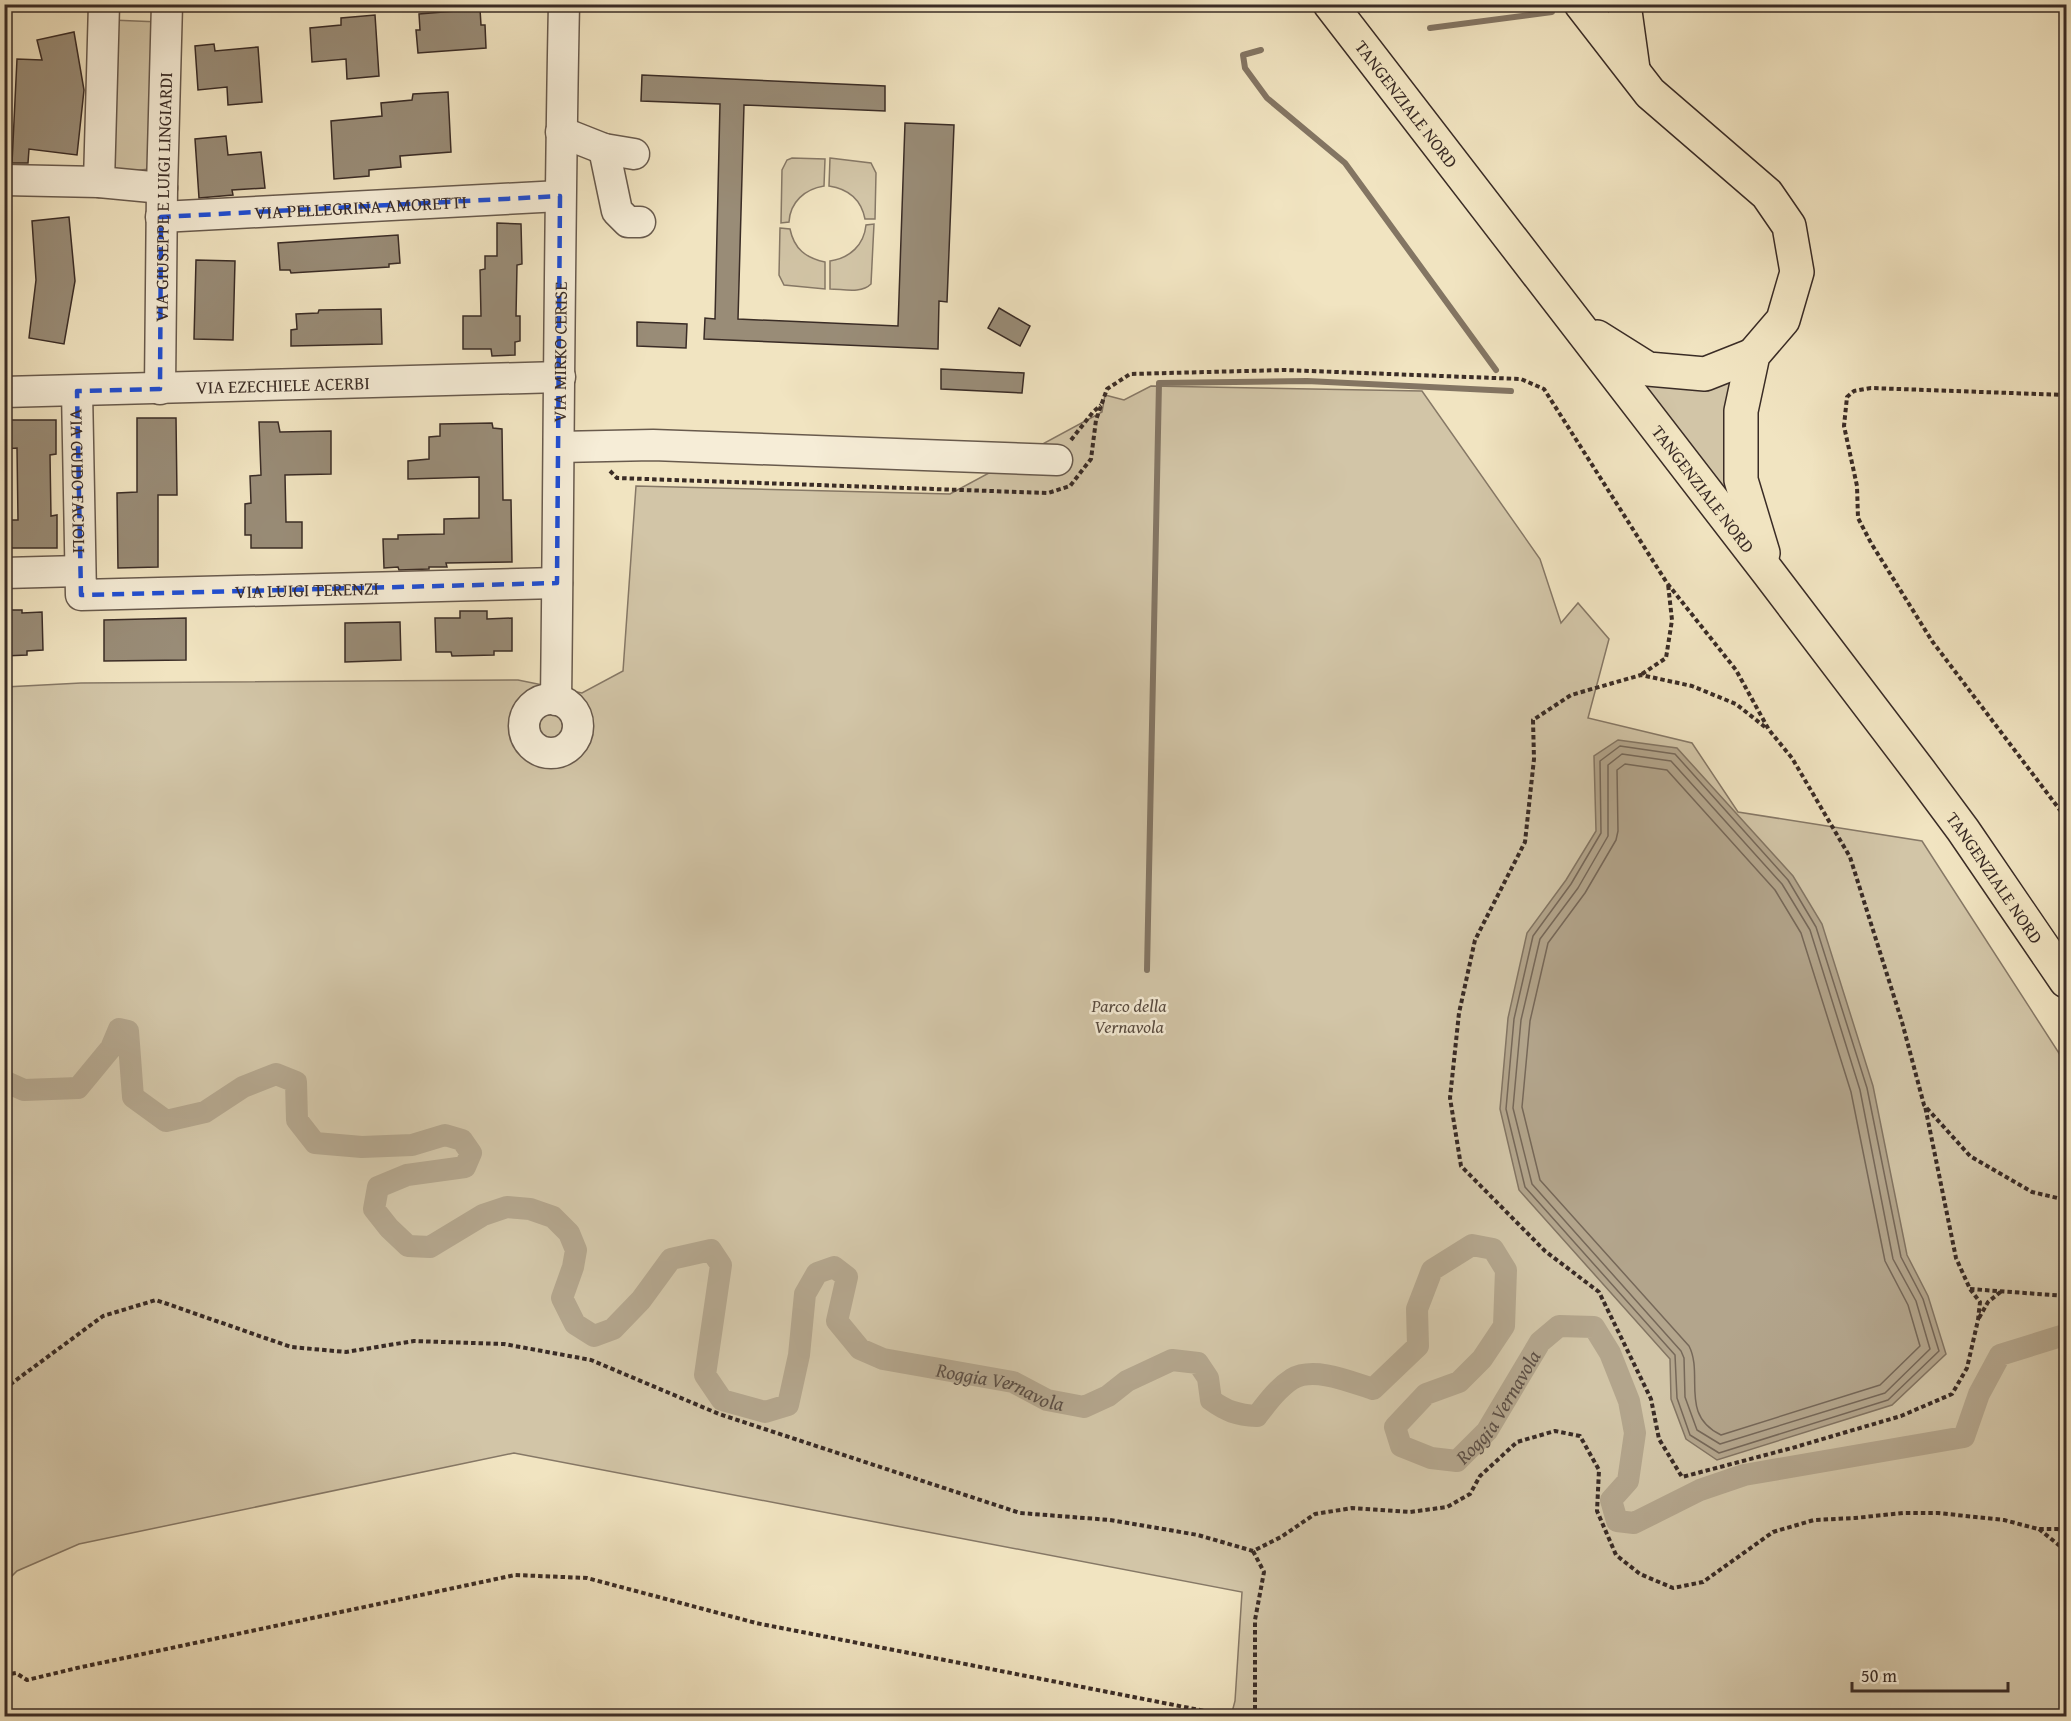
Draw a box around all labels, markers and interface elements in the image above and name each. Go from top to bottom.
street label: TANGENZIALE NORD [1349,34,1465,174]
street label: VIA GIUSEPPE E LUIGI LINGIARDI [147,72,179,322]
street label: VIA PELLEGRINA AMORETTI [254,187,468,226]
street label: VIA MIRKO CERISE [545,282,573,422]
street label: VIA EZECHIELE ACERBI [196,369,370,400]
street label: VIA GUIDO FACIOLI [64,408,94,554]
street label: TANGENZIALE NORD [1646,419,1762,558]
street label: VIA LUIGI TERENZI [235,574,379,605]
street label: TANGENZIALE NORD [1940,806,2050,949]
park label: Parco della Vernavola [1091,992,1167,1040]
water label: Roggia Vernavola [1447,1343,1547,1471]
water label: Roggia Vernavola [933,1354,1067,1418]
scale bar [1852,1655,2008,1693]
text: 50 m [1861,1662,1897,1689]

